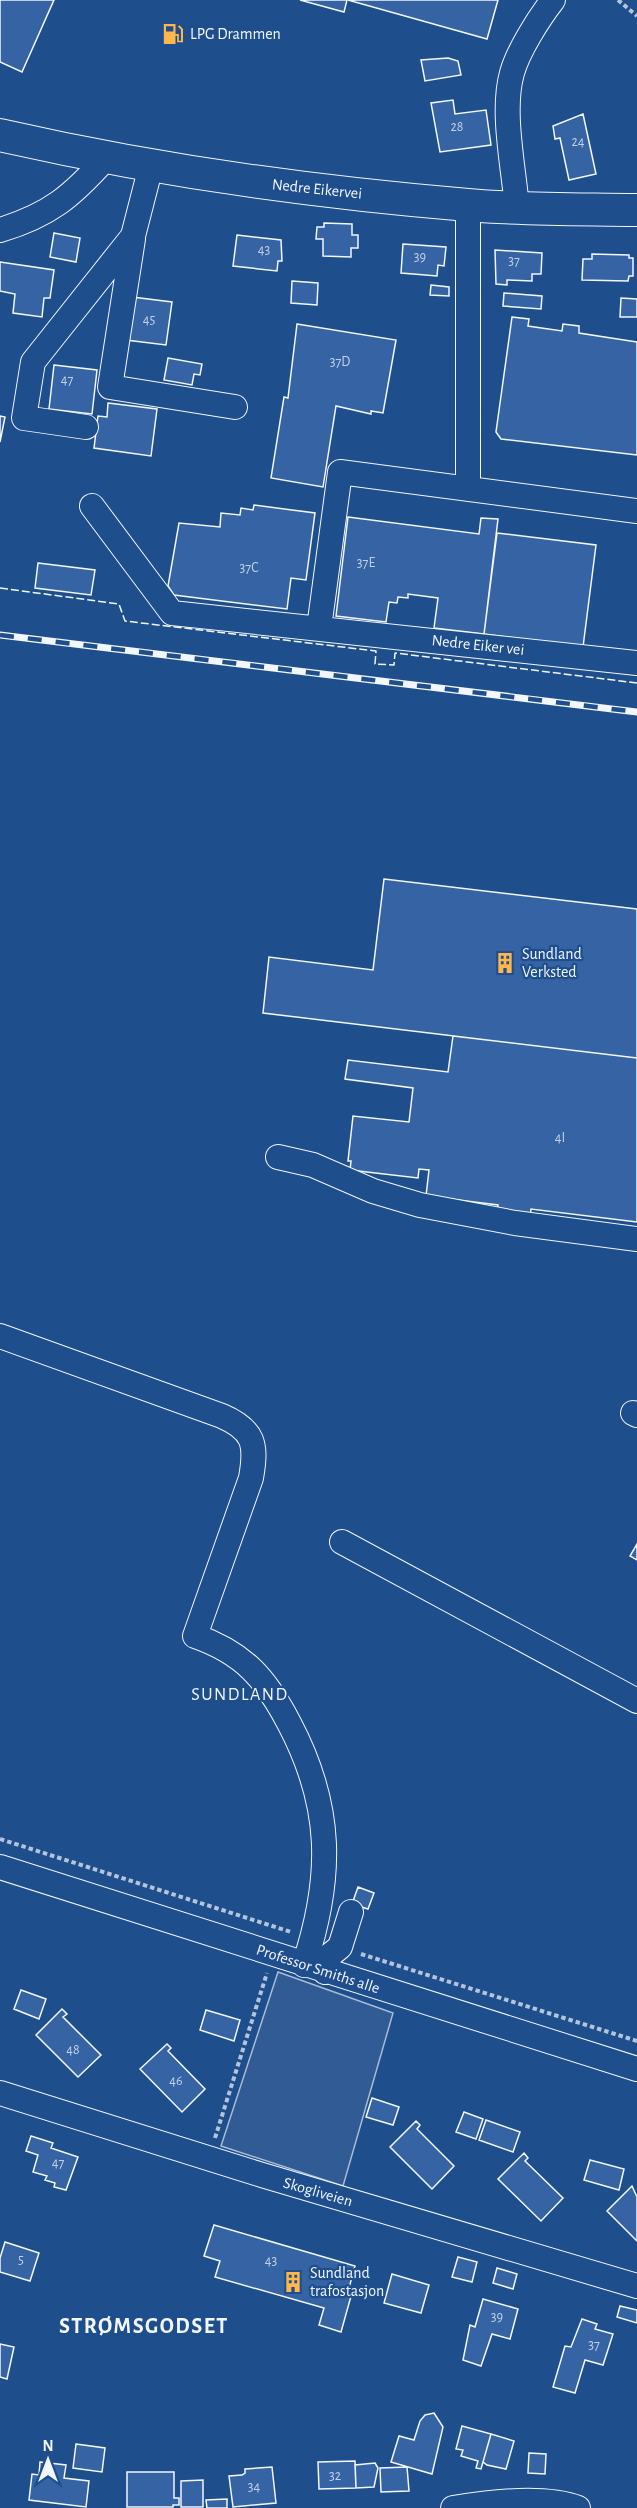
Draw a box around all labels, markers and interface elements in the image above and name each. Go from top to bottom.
fuel station icon: LPG Drammen [161,22,185,46]
place label: LPG Drammen [190,26,281,42]
house number: 28 [450,120,464,134]
house number: 24 [571,135,585,149]
street label: Nedre Eikervei [271,176,363,202]
house number: 43 [258,243,270,257]
house number: 39 [414,250,426,264]
house number: 37 [508,254,520,268]
house number: 45 [143,313,155,327]
house number: 37D [330,355,350,369]
house number: 47 [61,373,73,387]
house number: 37E [357,556,375,570]
house number: 37C [240,561,258,575]
street label: Nedre Eiker vei [431,632,525,658]
place label: Sundland Verksted [522,946,582,980]
building icon: Sundland Verksted [493,951,517,975]
house number: 4I [555,1131,565,1145]
district label: SUNDLAND [191,1686,289,1704]
street label: Professor Smiths alle [254,1941,382,1997]
house number: 48 [66,2043,80,2057]
house number: 46 [169,2074,183,2088]
house number: 47 [52,2156,64,2170]
street label: Skogliveien [282,2174,354,2210]
house number: 5 [18,2253,24,2267]
house number: 43 [265,2254,277,2268]
place label: Sundland trafostasjon [310,2265,384,2300]
building icon: Sundland trafostasjon [281,2270,305,2294]
house number: 39 [491,2310,503,2324]
district label: STRØMSGODSET [59,2315,229,2337]
house number: 37 [588,2338,600,2352]
north arrow [18,2430,78,2490]
text: N [42,2438,54,2454]
house number: 32 [329,2469,341,2483]
house number: 34 [248,2480,261,2494]

